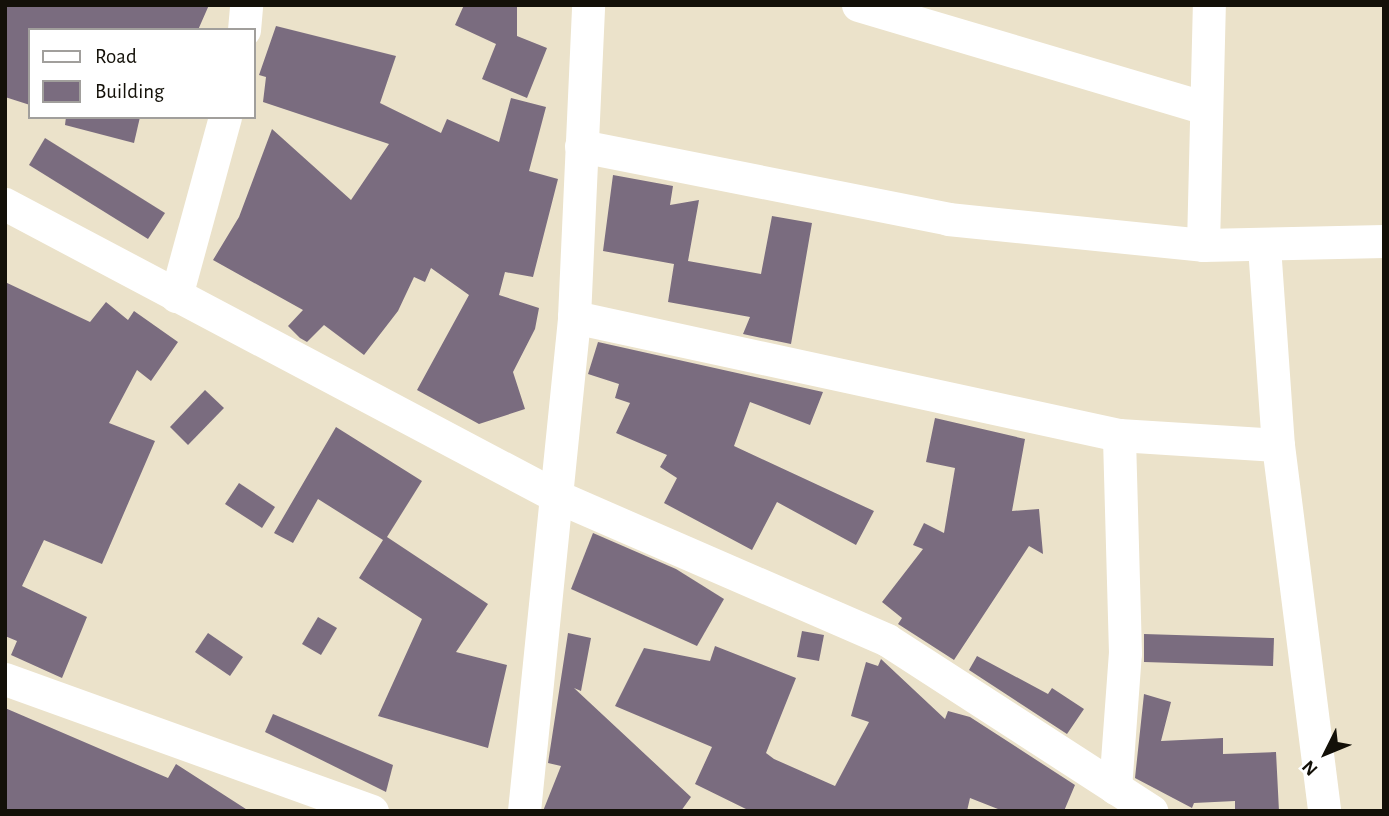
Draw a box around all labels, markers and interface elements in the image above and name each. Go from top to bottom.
legend [28,28,256,119]
text: Road [95,46,137,67]
text: Building [95,81,164,102]
north arrow [1291,718,1361,788]
text: N [1299,756,1322,779]

